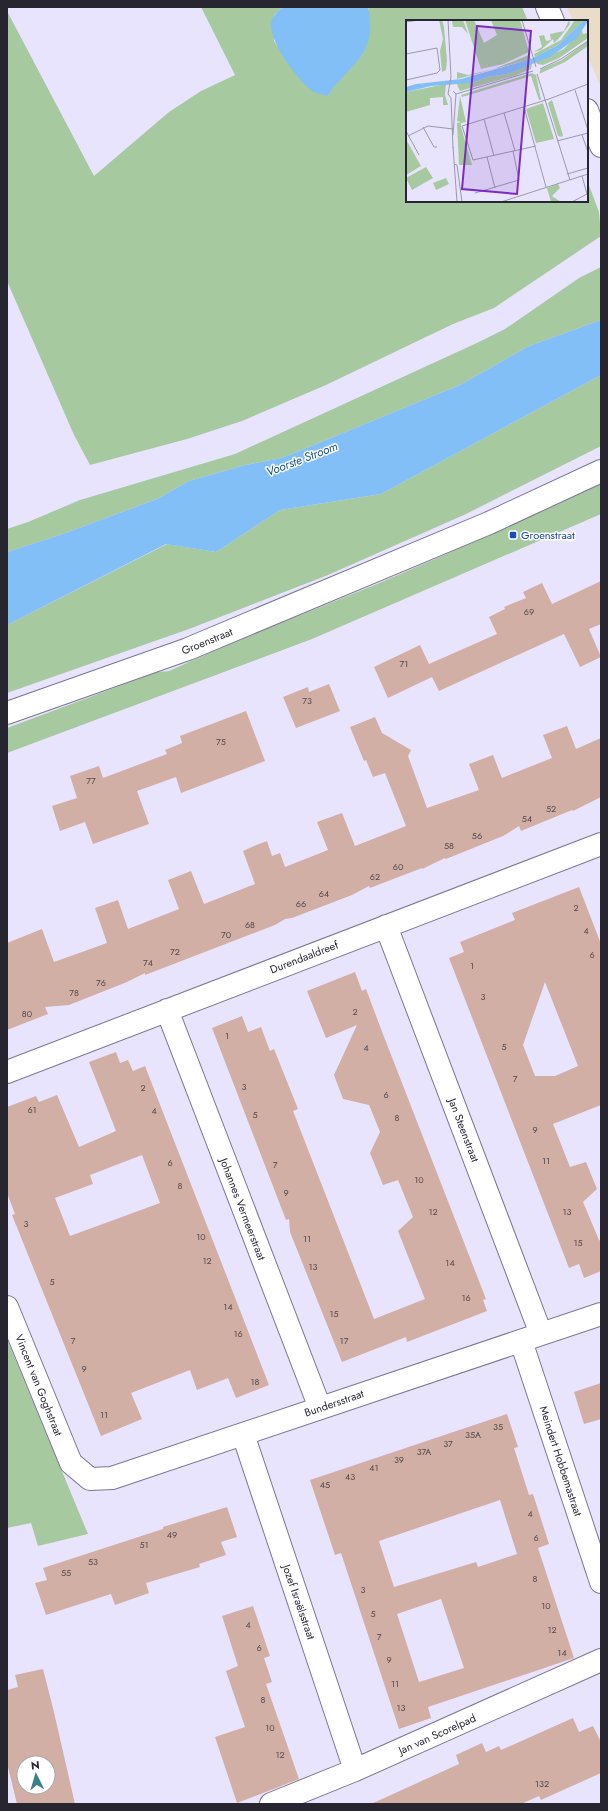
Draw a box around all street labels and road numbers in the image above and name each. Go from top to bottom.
street label: Groenstraat [179,623,235,658]
street label: Durendaaldreef [268,936,341,977]
street label: Jan Steenstraat [444,1094,484,1164]
street label: Johannes Vermeerstraat [215,1154,270,1263]
street label: Vincent van Goghstraat [11,1332,67,1439]
street label: Bundersstraat [302,1385,366,1421]
street label: Meindert Hobbemastraat [536,1404,586,1518]
street label: Jozef Israëlsstraat [278,1560,319,1642]
street label: Jan van Scorelpad [394,1710,478,1759]

